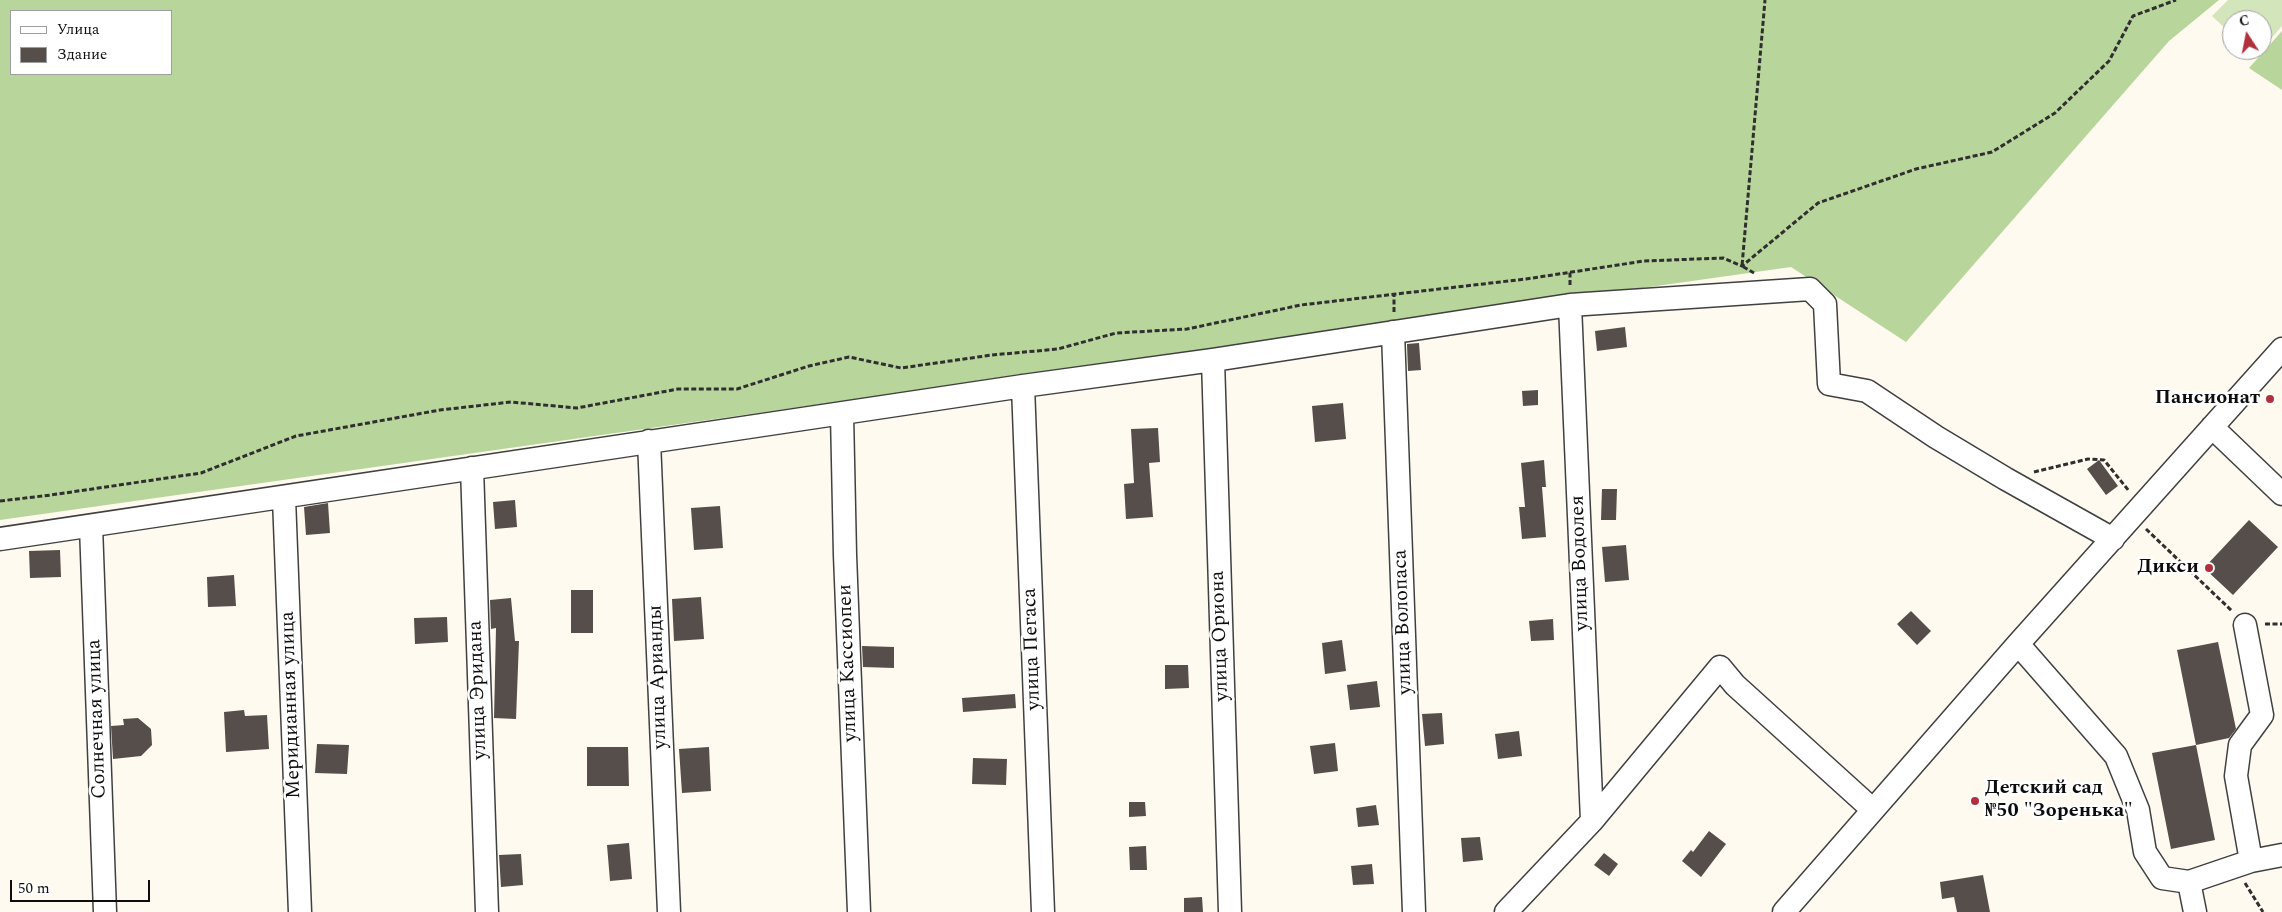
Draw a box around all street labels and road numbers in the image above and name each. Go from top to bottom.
street label: улица Водолея [1567,495,1595,631]
street label: улица Волопаса [1389,549,1419,695]
street label: улица Ориона [1207,570,1235,702]
street label: улица Кассиопеи [834,584,864,742]
street label: улица Пегаса [1019,587,1047,711]
street label: улица Арианды [644,605,674,749]
street label: Меридианная улица [277,611,307,799]
street label: улица Эридана [465,620,493,760]
street label: Солнечная улица [83,639,113,799]

